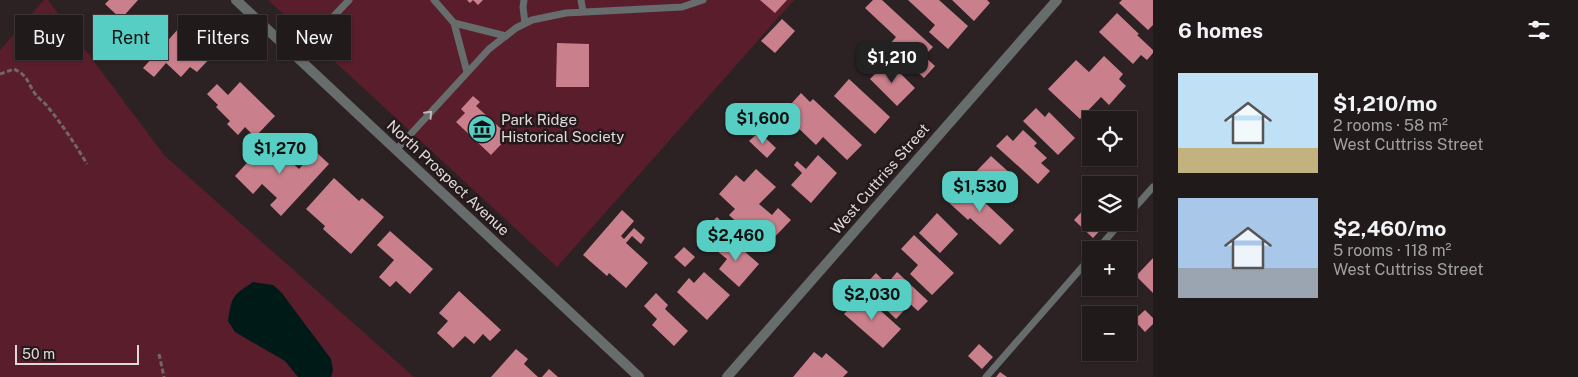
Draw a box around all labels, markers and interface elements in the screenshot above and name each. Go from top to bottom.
chip: Buy [15,15,83,60]
chip: Rent [93,15,168,60]
chip: Filters [178,15,267,60]
chip: New [277,15,351,60]
icon: filters [1525,16,1553,44]
text: 6 homes [1178,18,1263,43]
pin: $1,210 [851,42,933,84]
text: $1,210 [867,48,917,67]
text: $1,210/mo [1333,91,1437,116]
icon: home [1218,93,1278,153]
pin: $1,600 [722,102,804,145]
text: $1,600 [736,109,790,128]
one-way arrow [423,110,432,119]
place label: Park Ridge Historical Society [501,111,624,145]
map controls [1082,111,1137,361]
button: locate [1082,111,1137,166]
museum icon: Park Ridge Historical Society [467,114,497,144]
text: 2 rooms · 58 m² [1333,116,1448,135]
street label: North Prospect Avenue [384,117,513,239]
street label: West Cuttriss Street [827,120,932,237]
pin: $1,270 [239,132,321,175]
text: West Cuttriss Street [1333,135,1483,154]
text: $1,270 [254,139,306,158]
pin: $1,530 [939,170,1021,213]
button: layers [1082,176,1137,231]
text: $1,530 [953,177,1007,196]
text: $2,460/mo [1333,216,1446,241]
icon: home [1218,218,1278,278]
pin: $2,460 [695,220,777,262]
text: $2,460 [708,226,764,245]
button: + [1082,241,1137,296]
text: 5 rooms · 118 m² [1333,241,1452,260]
text: West Cuttriss Street [1333,260,1483,279]
pin: $2,030 [831,278,913,321]
text: $2,030 [844,285,900,304]
button: − [1082,306,1137,361]
scale bar [15,342,139,365]
text: 50 m [22,346,55,362]

